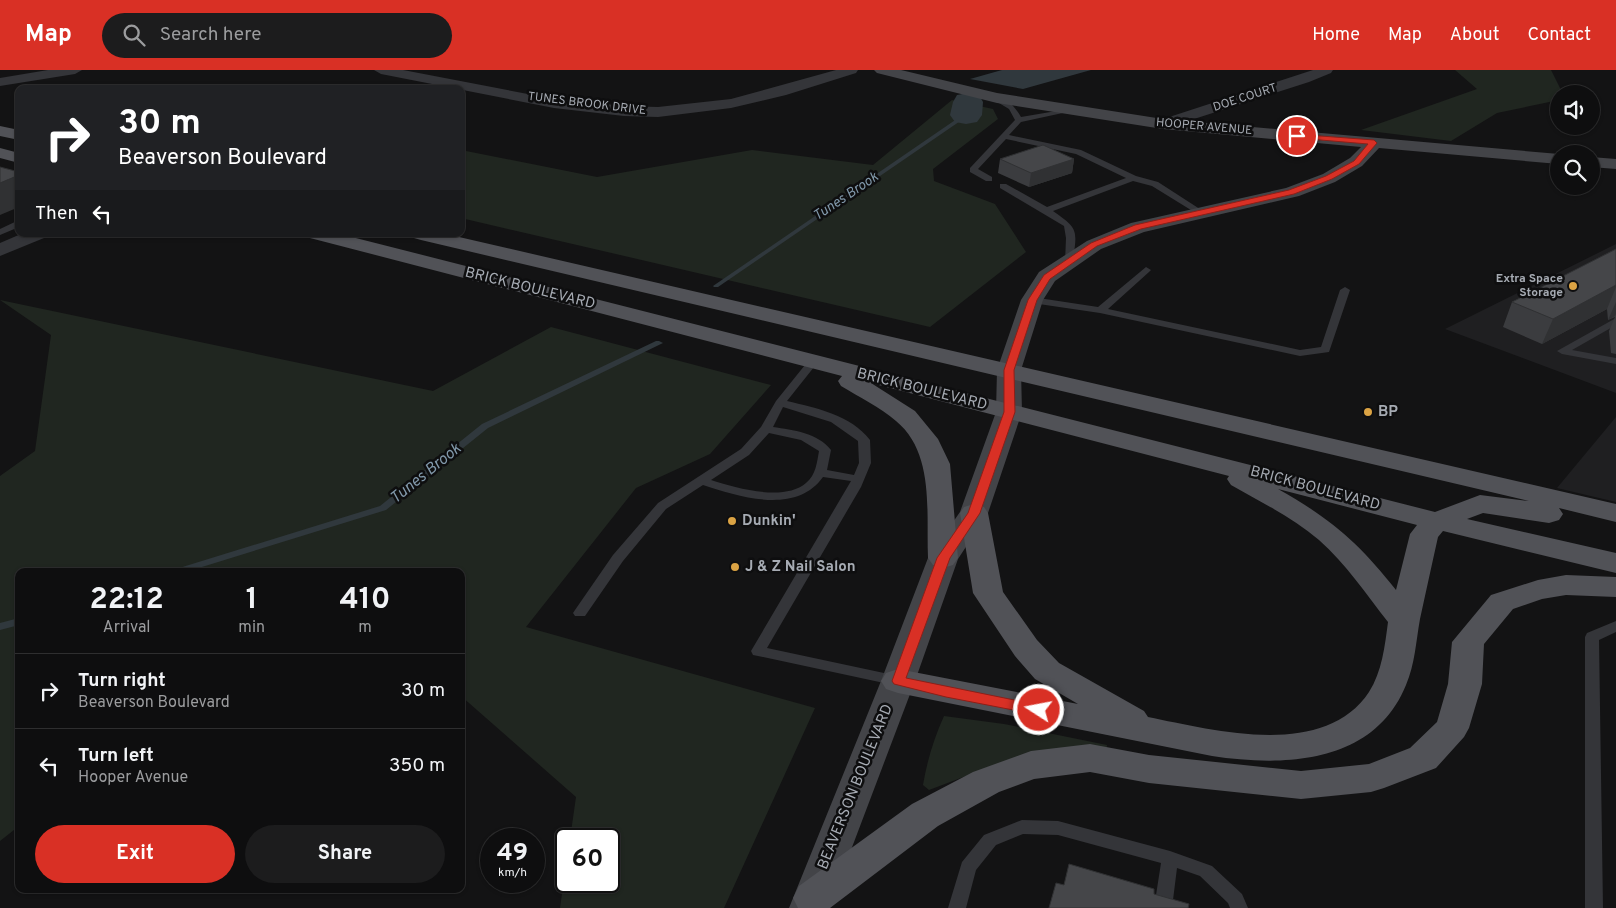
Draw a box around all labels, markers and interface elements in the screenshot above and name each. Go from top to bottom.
search box [102,13,452,58]
text: Map [25,20,72,50]
icon: search [120,21,148,49]
text: Search here [160,23,261,47]
text: Home [1312,24,1360,47]
text: Map [1388,24,1422,47]
text: About [1450,24,1499,47]
text: Contact [1527,24,1591,47]
street label: DOE COURT [1211,80,1279,116]
map controls [1550,85,1600,195]
button: sound [1550,85,1600,135]
street label: TUNES BROOK DRIVE [527,89,647,119]
text: 30 m [118,102,201,146]
icon: right [35,105,100,170]
street label: HOOPER AVENUE [1155,115,1253,139]
pin [1276,115,1318,157]
icon: arrive [1283,122,1311,150]
text: Beaverson Boulevard [118,145,327,172]
button: search [1550,145,1600,195]
water label: Tunes Brook [810,168,883,225]
icon: left [88,200,116,228]
text: Then [35,202,78,226]
street label: BRICK BOULEVARD [463,264,597,314]
place label: Extra Space Storage [1496,271,1563,301]
marker: Extra Space Storage [1567,280,1579,292]
street label: BRICK BOULEVARD [855,365,989,415]
place label: BP [1378,403,1398,422]
marker: BP [1362,406,1374,418]
water label: Tunes Brook [386,439,466,509]
street label: BRICK BOULEVARD [1248,463,1382,515]
place label: Dunkin' [742,512,796,531]
marker: Dunkin' [726,515,738,527]
place label: J & Z Nail Salon [745,558,856,577]
marker: J & Z Nail Salon [729,561,741,573]
text: 22:12 [90,582,164,619]
text: 1 [246,582,258,619]
text: 410 [339,582,390,619]
text: Arrival [103,618,151,638]
text: min [238,618,265,638]
text: m [358,618,372,638]
text: Turn right [78,669,166,693]
icon: right [35,677,63,705]
text: 30 m [401,679,445,703]
position arrow [1012,683,1064,735]
text: Beaverson Boulevard [78,693,230,713]
street label: BEAVERSON BOULEVARD [814,702,898,872]
text: Turn left [78,744,154,768]
icon: left [35,752,63,780]
text: 350 m [389,754,445,778]
text: Hooper Avenue [78,768,188,788]
button: Exit [35,825,235,883]
button: Share [245,825,445,883]
speed limit sign: 60 [555,828,620,893]
text: 49 [497,838,528,870]
text: km/h [498,865,527,881]

